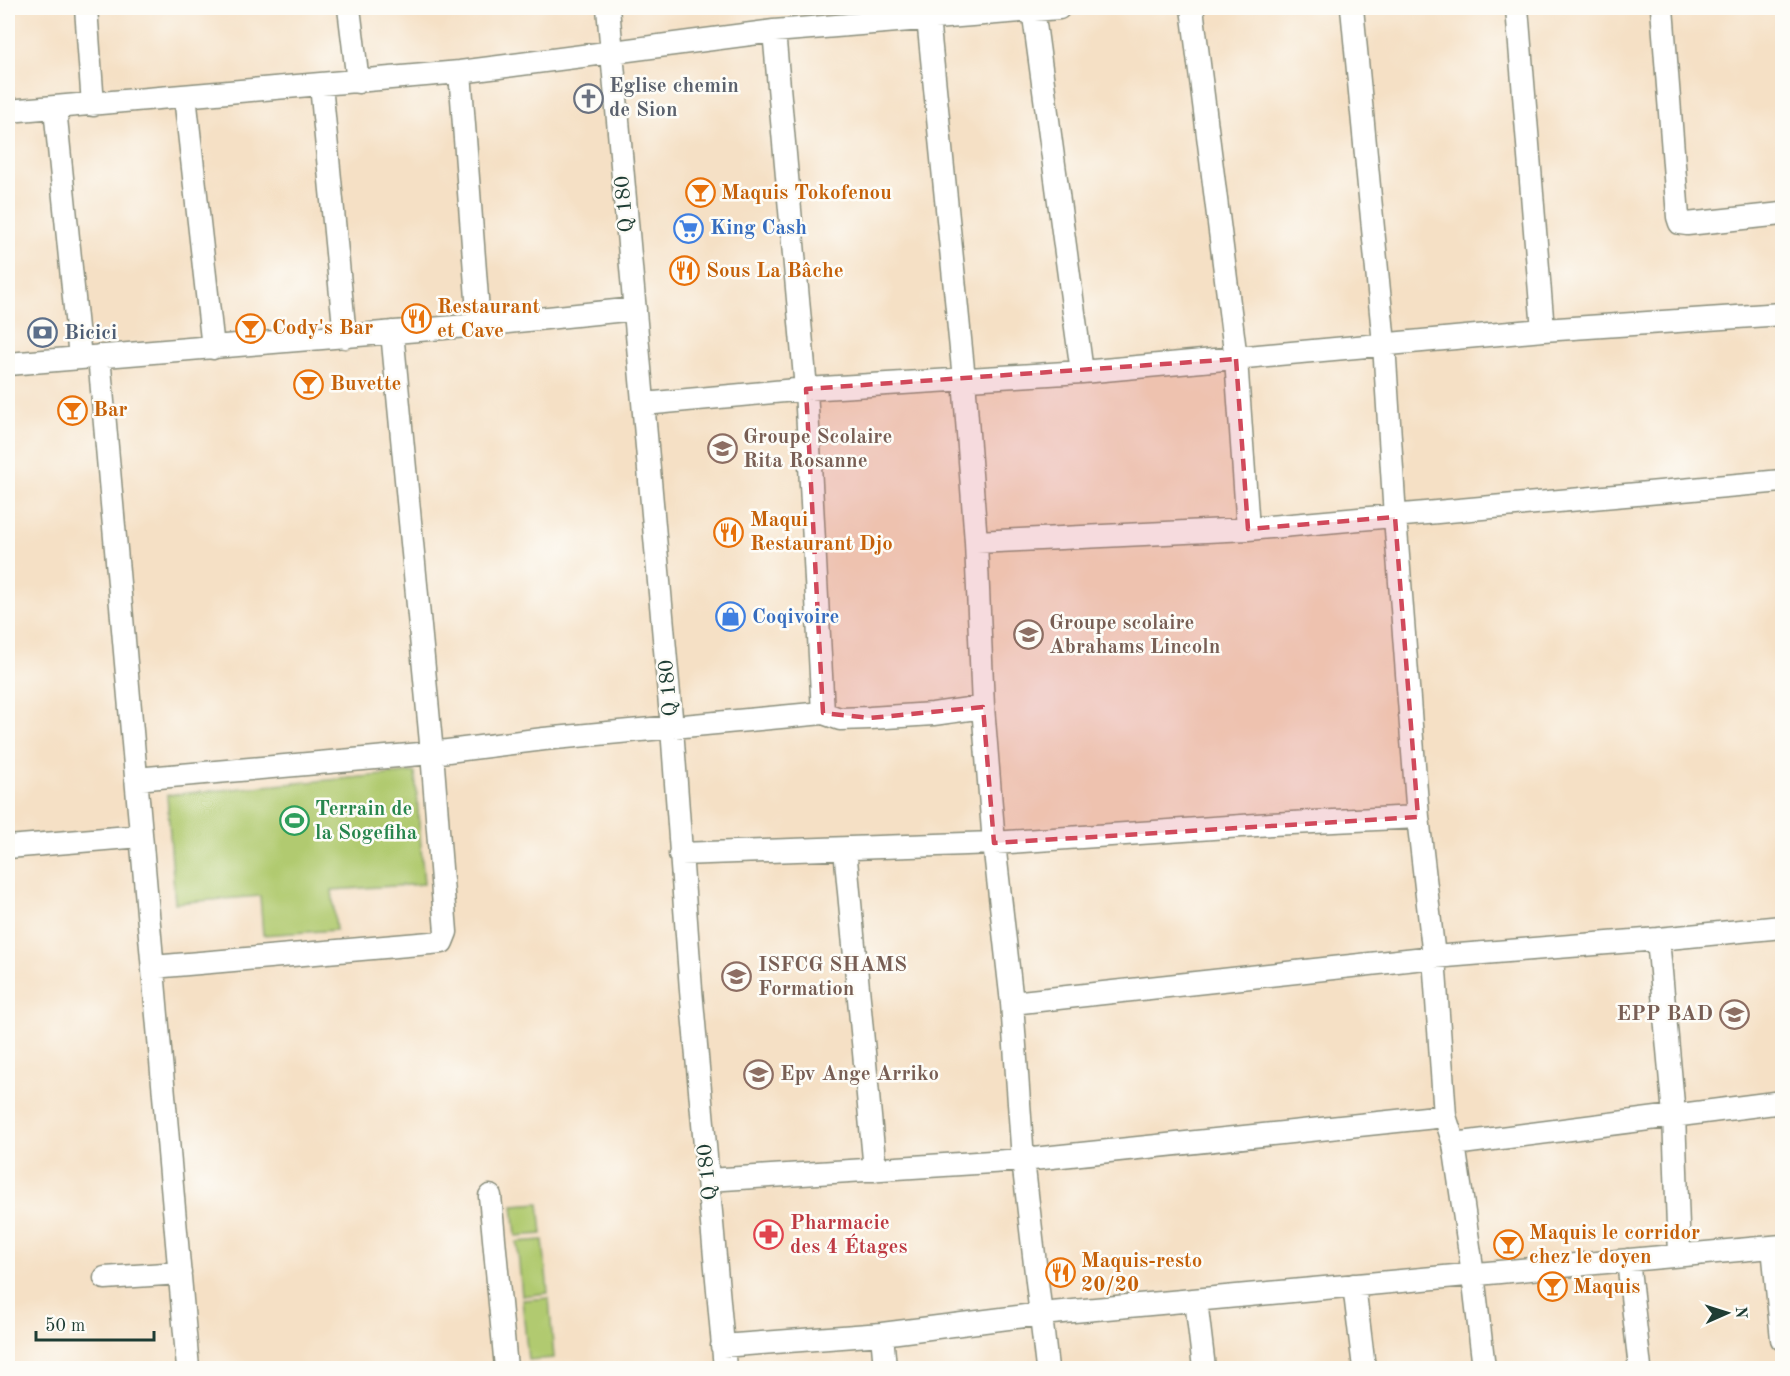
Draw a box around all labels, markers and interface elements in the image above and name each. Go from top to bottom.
place label: Eglise chemin de Sion [609,76,739,121]
church icon: Eglise chemin de Sion [572,82,604,114]
street label: Q 180 [612,175,638,233]
bar icon: Maquis Tokofenou [684,177,716,209]
place label: Maquis Tokofenou [721,183,892,204]
supermarket icon: King Cash [673,212,705,244]
place label: King Cash [710,218,807,239]
restaurant icon: Sous La Bâche [669,255,701,287]
place label: Sous La Bâche [706,261,844,282]
place label: Restaurant et Cave [437,297,541,342]
restaurant icon: Restaurant et Cave [400,303,432,335]
bar icon: Cody's Bar [235,312,267,344]
bank icon: Bicici [27,317,59,349]
place label: Cody's Bar [272,318,373,339]
place label: Bicici [64,323,117,344]
bar icon: Buvette [293,368,325,400]
place label: Buvette [330,374,402,395]
bar icon: Bar [56,394,88,426]
place label: Bar [93,400,128,421]
place label: Groupe Scolaire Rita Rosanne [743,427,892,472]
school or university icon: Groupe Scolaire Rita Rosanne [706,433,738,465]
place label: Maqui Restaurant Djo [750,510,893,555]
restaurant icon: Maqui Restaurant Djo [713,516,745,548]
shop icon: Coqivoire [715,601,747,633]
place label: Coqivoire [752,607,839,628]
place label: Groupe scolaire Abrahams Lincoln [1049,613,1220,658]
school or university icon: Groupe scolaire Abrahams Lincoln [1012,619,1044,651]
street label: Q 180 [656,659,682,717]
place label: Terrain de la Sogefiha [315,799,418,844]
sports icon: Terrain de la Sogefiha [278,805,310,837]
place label: ISFCG SHAMS Formation [758,955,907,1000]
school or university icon: ISFCG SHAMS Formation [721,961,753,993]
school or university icon: EPP BAD [1718,998,1750,1030]
place label: EPP BAD [1617,1004,1713,1025]
school or university icon: Epv Ange Arriko [743,1058,775,1090]
place label: Epv Ange Arriko [780,1064,939,1085]
street label: Q 180 [695,1142,721,1202]
place label: Pharmacie des 4 Étages [790,1213,908,1258]
pharmacy icon: Pharmacie des 4 Étages [753,1219,785,1251]
place label: Maquis le corridor chez le doyen [1529,1223,1700,1268]
bar icon: Maquis le corridor chez le doyen [1492,1229,1524,1261]
place label: Maquis-resto 20/20 [1081,1251,1202,1296]
restaurant icon: Maquis-resto 20/20 [1044,1257,1076,1289]
bar icon: Maquis [1536,1271,1568,1303]
place label: Maquis [1573,1277,1640,1298]
north arrow [1697,1283,1757,1343]
scale bar [36,1304,154,1342]
text: N [1732,1306,1748,1320]
text: 50 m [45,1317,85,1335]

